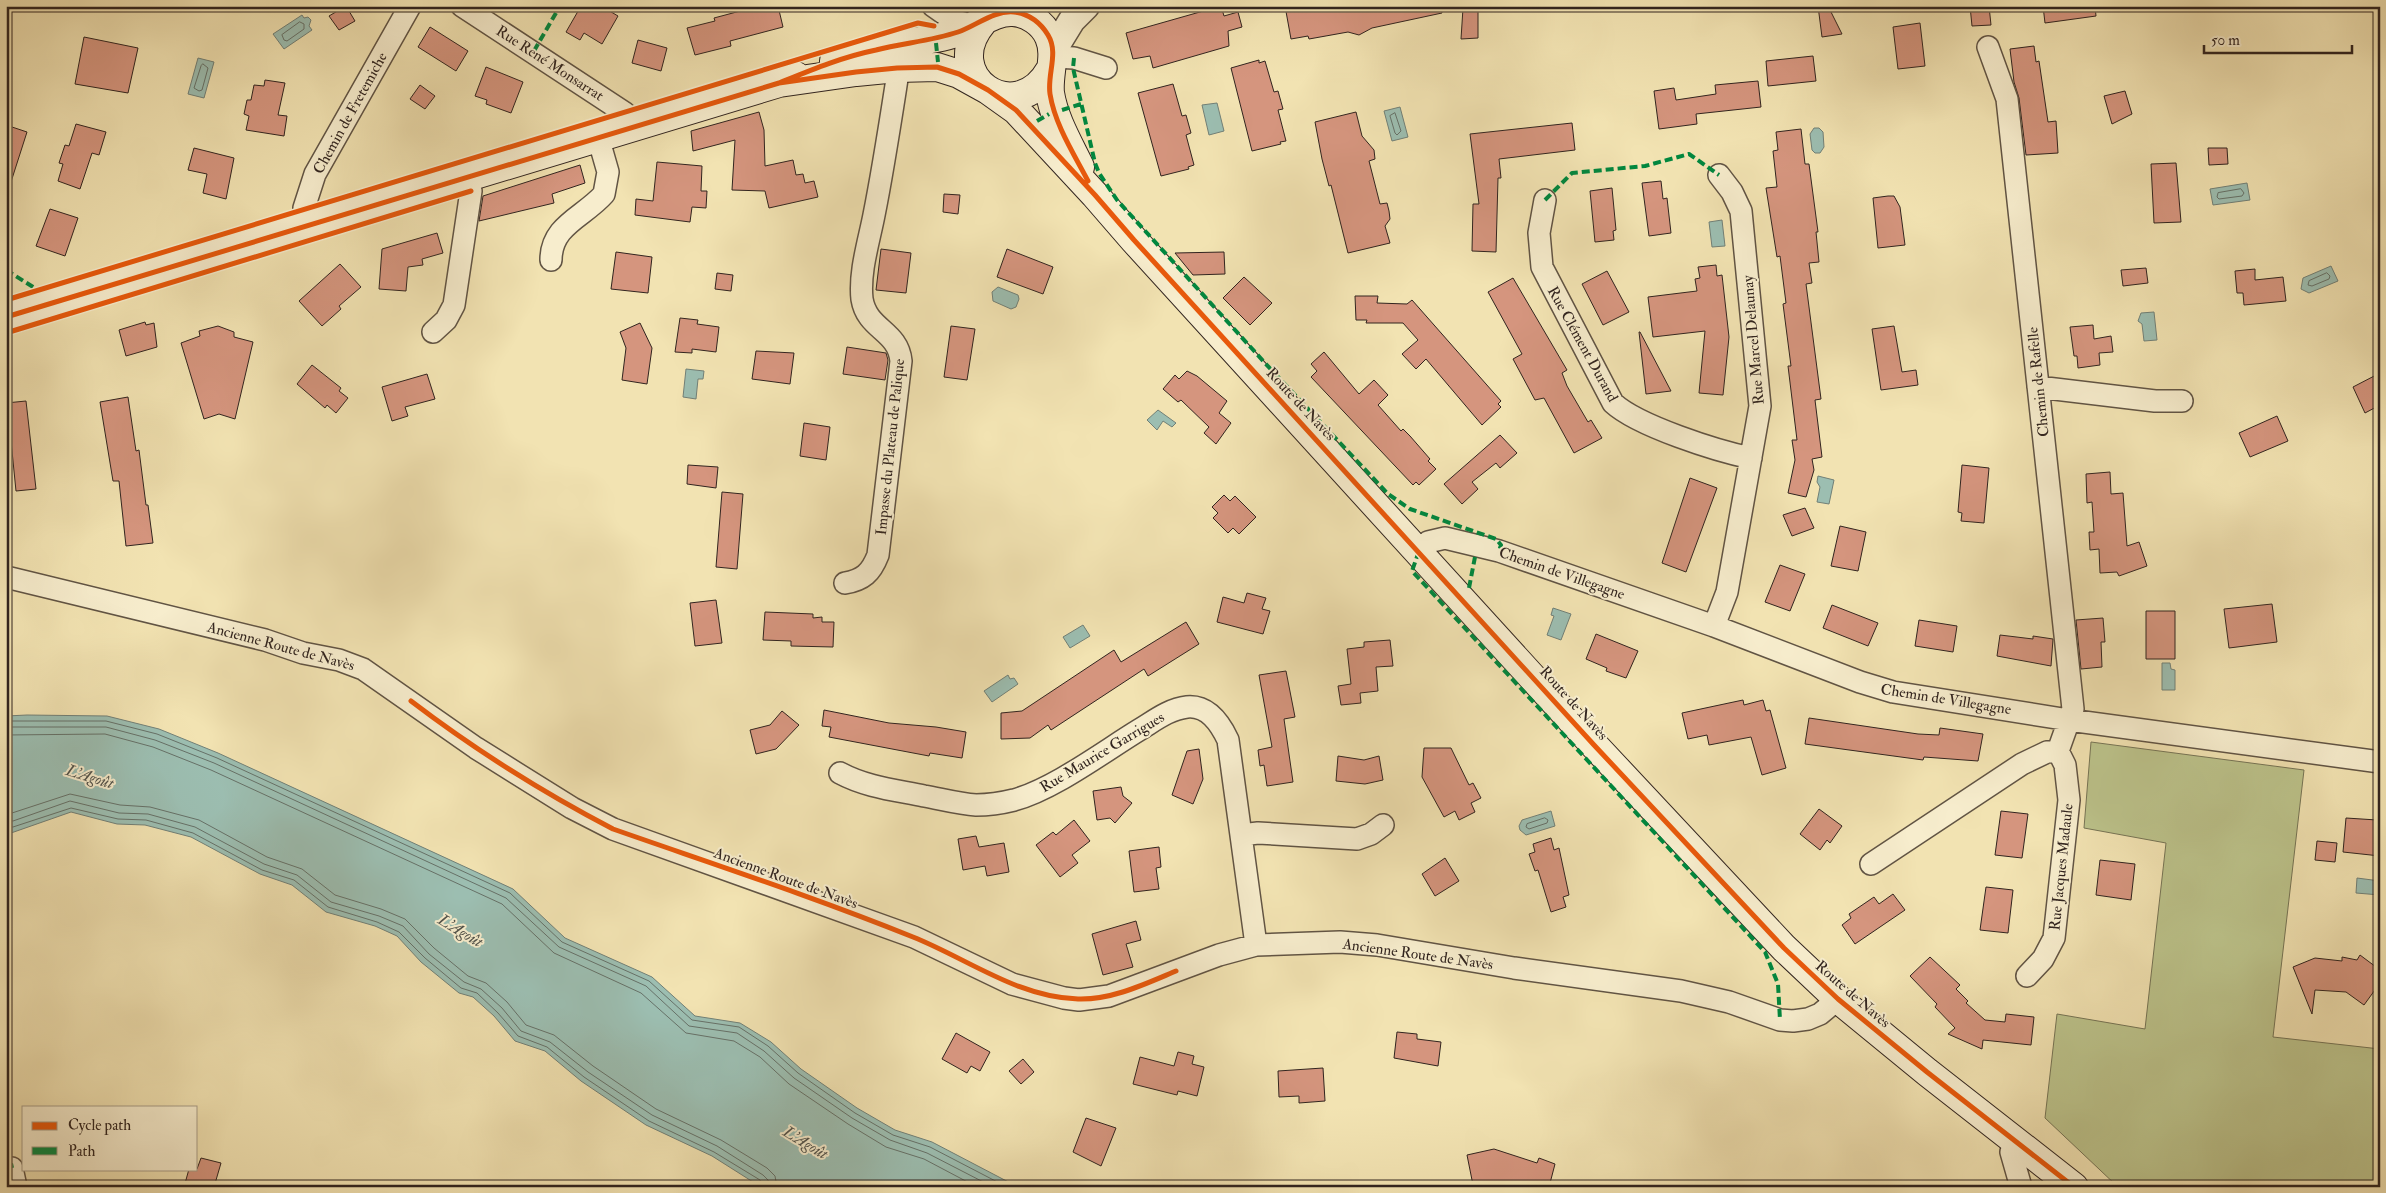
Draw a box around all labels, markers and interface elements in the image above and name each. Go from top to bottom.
street label: Rue René Monsarrat [492,22,607,105]
scale bar [2204,22,2351,54]
text: 50 m [2211,31,2240,50]
street label: Chemin de Fretemiche [309,49,392,177]
street label: Rue Marcel Delaunay [1738,274,1769,405]
street label: Rue Clément Durand [1543,283,1622,406]
street label: Chemin de Rafelle [2023,326,2054,438]
street label: Impasse du Plateau de Palique [872,358,910,536]
street label: Route de Navès [1262,364,1339,445]
street label: Chemin de Villegagne [1496,543,1627,604]
street label: Ancienne Route de Navès [204,617,357,675]
street label: Route de Navès [1535,662,1612,744]
street label: Chemin de Villegagne [1879,680,2013,719]
street label: Rue Maurice Garrigues [1037,708,1168,797]
water label: L'Agoût [63,760,117,794]
street label: Rue Jacques Madaule [2045,802,2079,932]
street label: Ancienne Route de Navès [710,843,860,913]
water label: L'Agoût [434,909,488,953]
street label: Ancienne Route de Navès [1340,934,1494,974]
street label: Route de Navès [1811,957,1894,1032]
legend [22,1106,198,1170]
text: Cycle path [68,1116,131,1136]
water label: L'Agoût [779,1121,833,1165]
text: Path [68,1142,95,1161]

